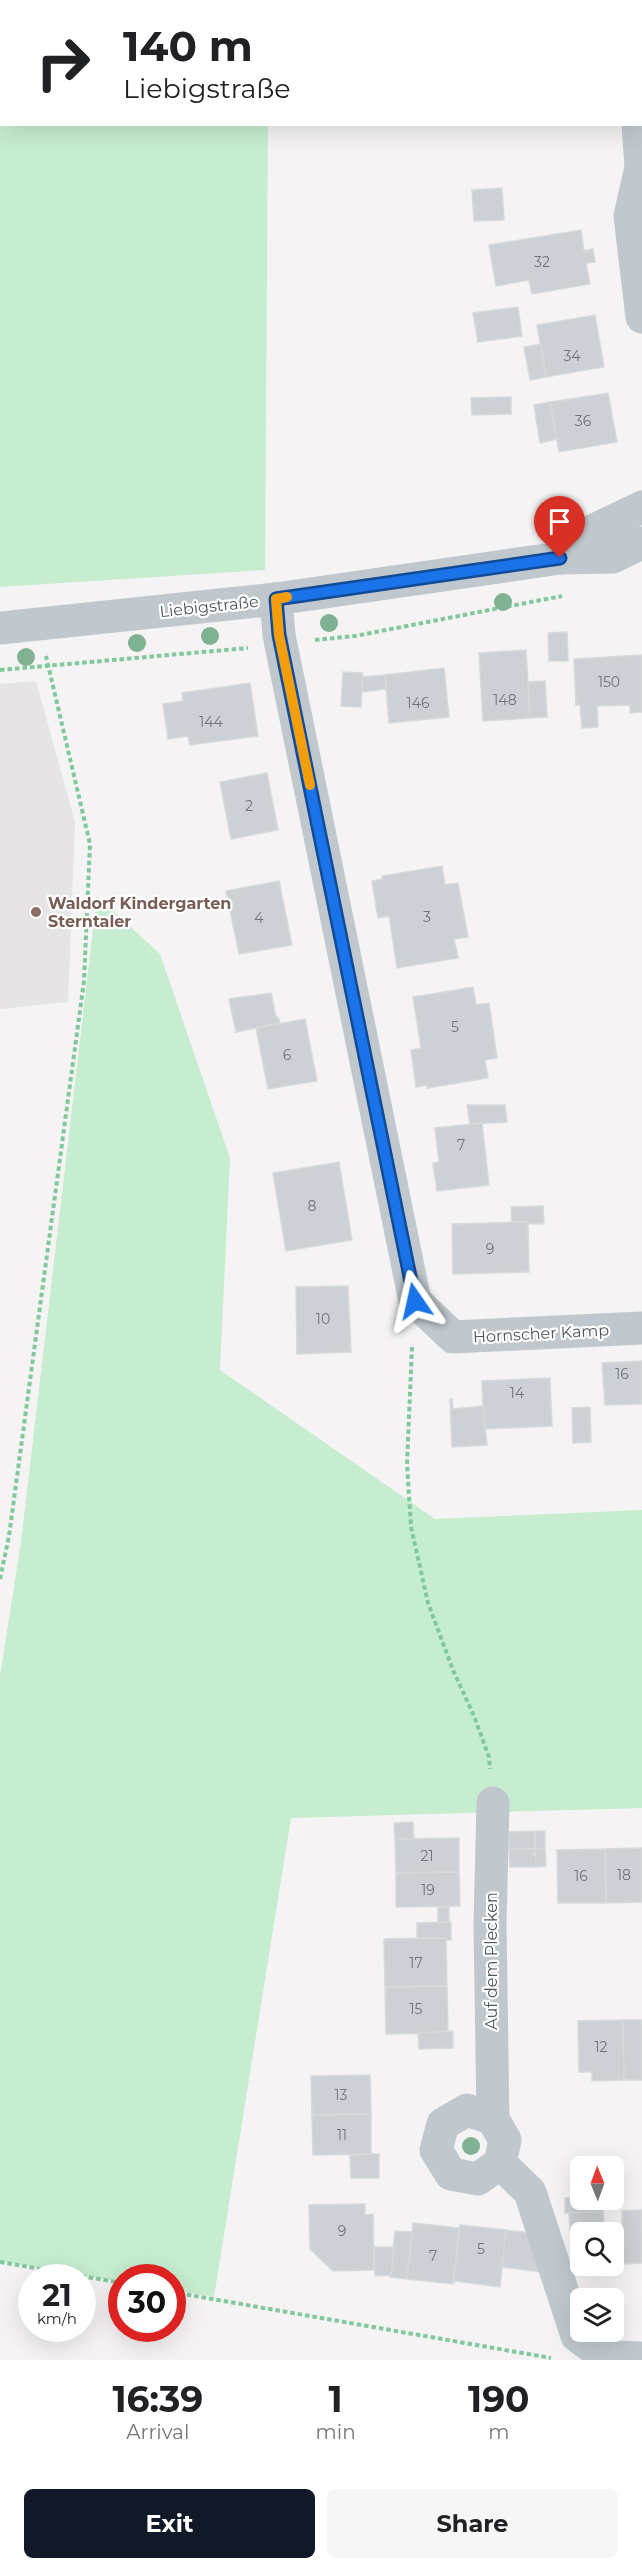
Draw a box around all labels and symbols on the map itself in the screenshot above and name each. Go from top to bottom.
house number: 32 [534,253,550,271]
house number: 34 [563,347,581,365]
house number: 36 [575,412,592,430]
pin [534,496,585,558]
street label: Liebigstraße [159,592,259,621]
house number: 150 [598,673,620,691]
house number: 148 [493,691,517,709]
house number: 146 [407,694,430,712]
house number: 144 [199,713,224,731]
house number: 2 [245,797,253,815]
place label: Waldorf Kindergarten Sterntaler [48,894,231,931]
marker: Waldorf Kindergarten Sterntaler [29,905,43,919]
house number: 3 [423,908,431,926]
house number: 4 [254,909,264,927]
house number: 5 [451,1018,459,1036]
house number: 6 [283,1046,292,1064]
house number: 7 [457,1136,465,1154]
house number: 8 [308,1197,317,1215]
house number: 9 [486,1240,494,1258]
position arrow [383,1269,447,1333]
house number: 10 [316,1310,330,1328]
street label: Hornscher Kamp [472,1320,610,1347]
house number: 16 [615,1365,629,1383]
house number: 14 [510,1384,525,1402]
house number: 21 [420,1847,434,1865]
house number: 18 [617,1866,631,1884]
house number: 16 [574,1867,588,1885]
house number: 19 [421,1881,435,1899]
street label: Auf dem Plecken [482,1892,501,2030]
house number: 17 [409,1954,423,1972]
house number: 15 [410,2000,423,2018]
house number: 12 [594,2038,608,2056]
house number: 13 [335,2086,348,2104]
house number: 11 [337,2126,347,2144]
north arrow [570,2156,624,2210]
house number: 9 [338,2222,346,2240]
house number: 5 [477,2240,485,2258]
house number: 7 [429,2247,437,2265]
speed limit sign: 30 [108,2264,186,2342]

